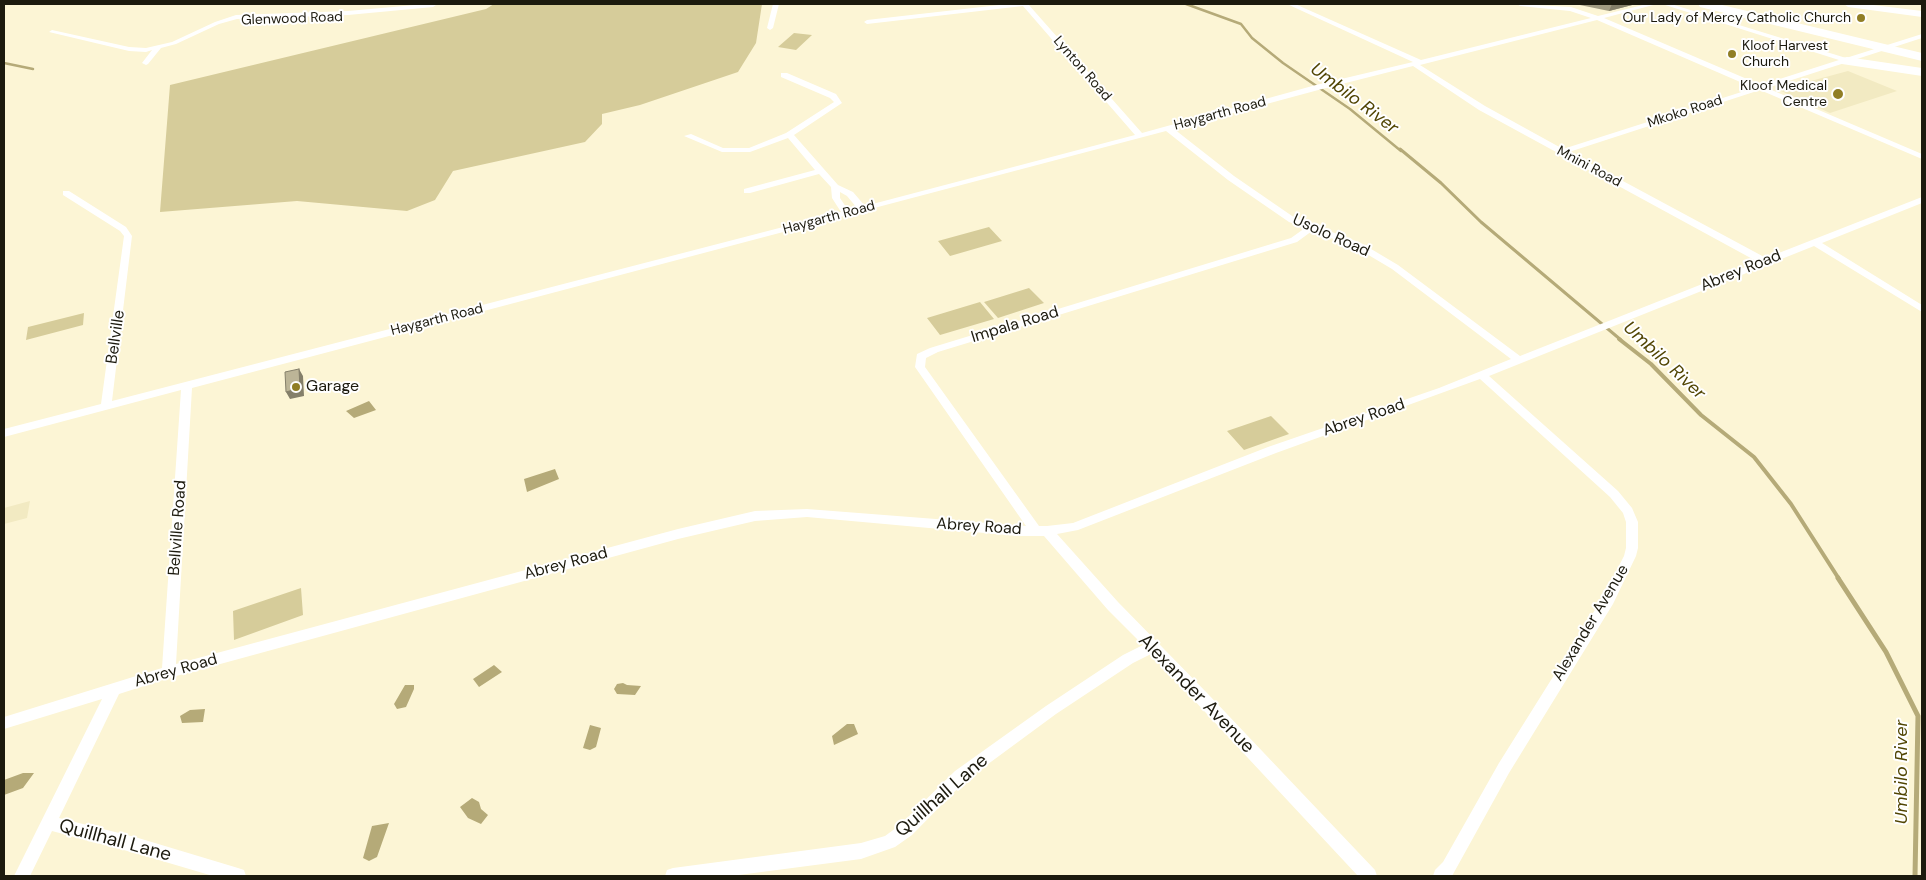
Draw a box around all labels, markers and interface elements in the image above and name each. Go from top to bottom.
street label: Glenwood Road [241,9,343,29]
place label: Our Lady of Mercy Catholic Church [1622,10,1851,26]
marker: Our Lady of Mercy Catholic Church [1855,12,1867,24]
street label: Lynton Road [1049,33,1115,105]
place label: Kloof Harvest Church [1742,38,1828,70]
marker: Kloof Harvest Church [1726,48,1738,60]
water label: Umbilo River [1306,59,1402,139]
place label: Kloof Medical Centre [1740,78,1827,110]
marker: Kloof Medical Centre [1831,87,1845,101]
street label: Mkoko Road [1645,92,1725,132]
street label: Haygarth Road [1172,94,1268,134]
street label: Mnini Road [1554,143,1624,191]
street label: Haygarth Road [781,198,877,238]
street label: Usolo Road [1289,210,1373,262]
street label: Abrey Road [1698,246,1784,296]
street label: Haygarth Road [389,300,485,340]
street label: Impala Road [969,303,1061,347]
street label: Bellville [103,309,129,365]
water label: Umbilo River [1618,317,1710,405]
place label: Garage [306,377,359,397]
marker: Garage [290,381,302,393]
street label: Abrey Road [1320,395,1408,441]
street label: Bellville Road [165,480,191,576]
street label: Abrey Road [936,514,1022,540]
street label: Abrey Road [522,544,610,584]
street label: Alexander Avenue [1549,561,1633,685]
street label: Alexander Avenue [1133,630,1259,758]
street label: Abrey Road [132,650,220,692]
water label: Umbilo River [1891,720,1913,824]
street label: Quillhall Lane [891,750,993,842]
street label: Quillhall Lane [56,815,174,867]

